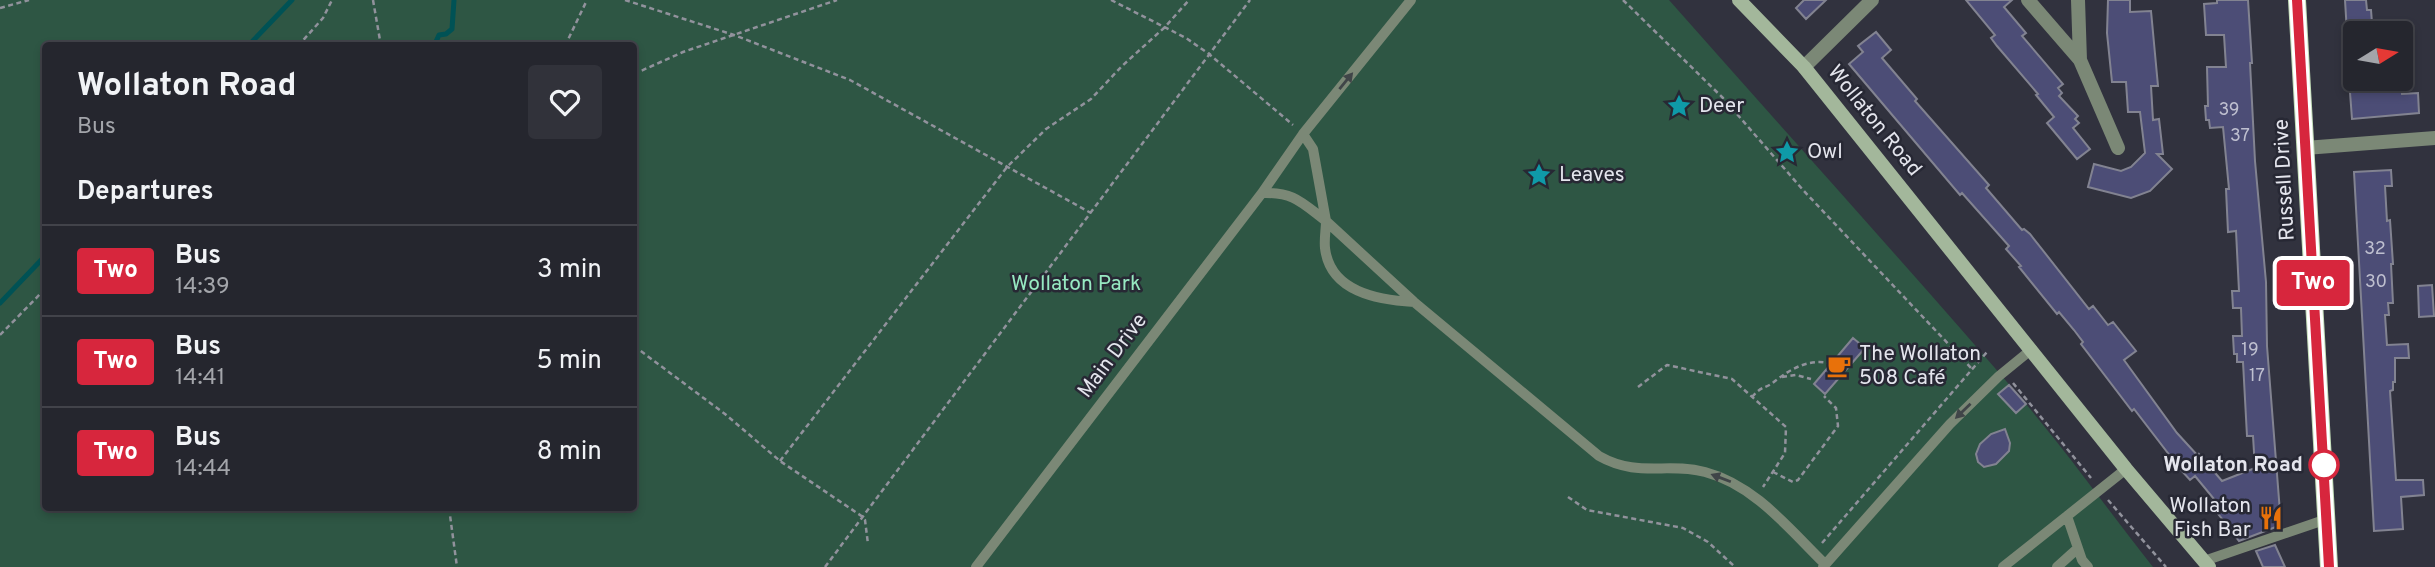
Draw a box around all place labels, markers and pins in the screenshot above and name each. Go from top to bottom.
place icon: Deer [1665,92,1693,120]
place label: Deer [1699,93,1744,120]
place icon: Owl [1773,138,1801,166]
place label: Owl [1807,139,1843,166]
place icon: Leaves [1525,161,1553,189]
place label: Leaves [1559,162,1625,189]
place label: The Wollaton 508 Café [1859,341,1981,392]
cafe icon: The Wollaton 508 Café [1825,352,1853,380]
marker: Wollaton Road [2309,450,2339,480]
place label: Wollaton Road [2163,452,2303,479]
place label: Wollaton Fish Bar [2169,493,2251,544]
restaurant icon: Wollaton Fish Bar [2257,504,2285,532]

